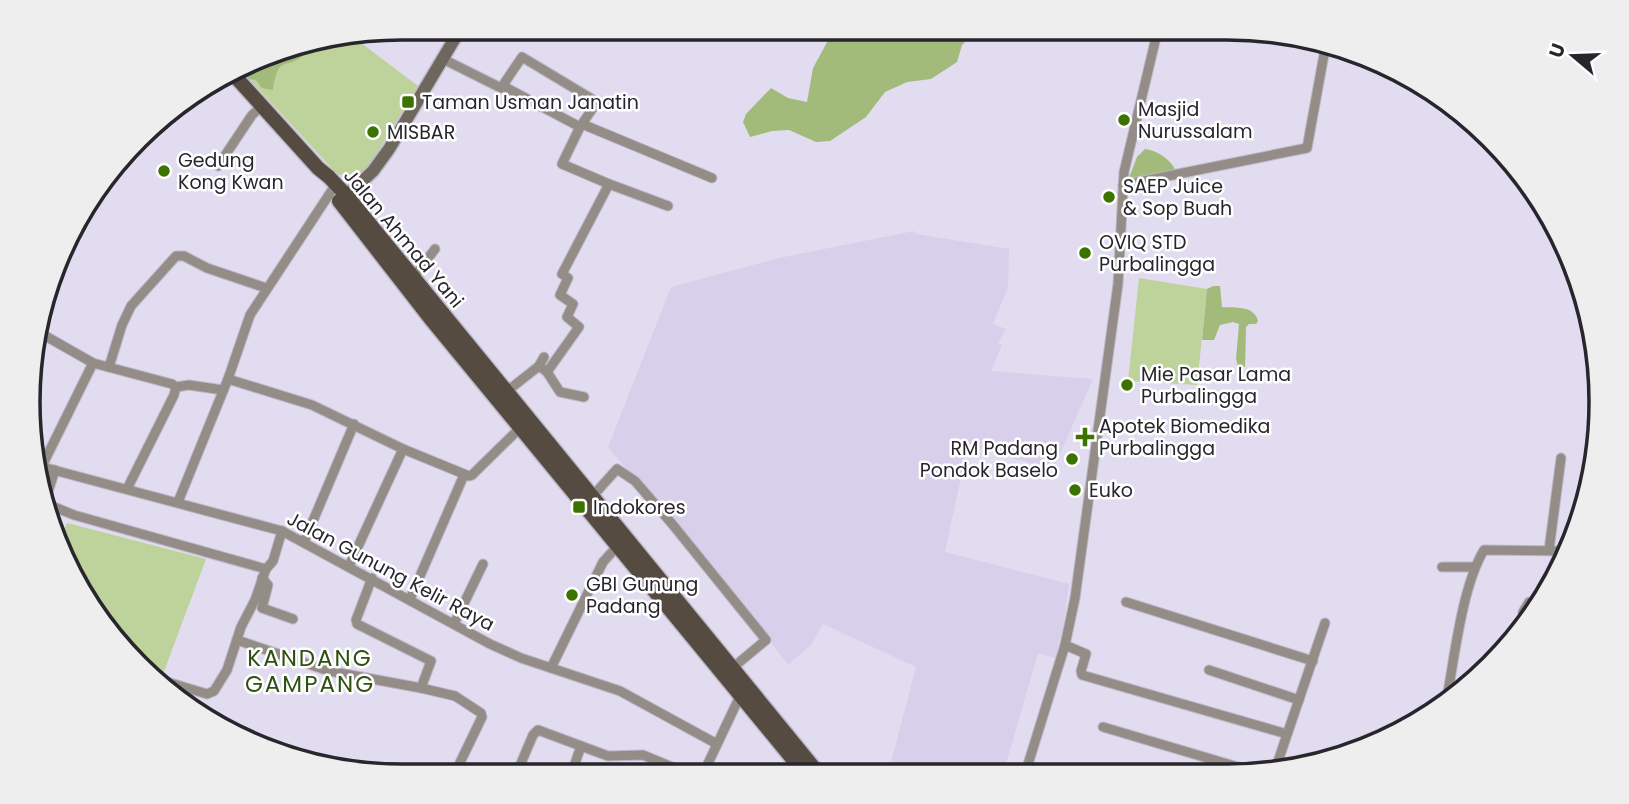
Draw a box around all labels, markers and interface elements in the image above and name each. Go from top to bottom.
north arrow [1538,21,1608,91]
text: U [1542,40,1572,61]
place label: Taman Usman Janatin [422,89,639,116]
marker: Taman Usman Janatin [400,94,416,110]
place label: Masjid Nurussalam [1138,96,1253,145]
marker: Masjid Nurussalam [1116,112,1132,128]
place label: MISBAR [387,119,455,146]
marker: MISBAR [365,124,381,140]
place label: Gedung Kong Kwan [178,147,284,196]
marker: Gedung Kong Kwan [156,163,172,179]
street label: Jalan Ahmad Yani [337,163,470,314]
place label: SAEP Juice & Sop Buah [1123,173,1232,222]
marker: SAEP Juice & Sop Buah [1101,189,1117,205]
place label: OVIQ STD Purbalingga [1099,229,1215,278]
marker: OVIQ STD Purbalingga [1077,245,1093,261]
place label: Mie Pasar Lama Purbalingga [1141,361,1291,410]
marker: Mie Pasar Lama Purbalingga [1119,377,1135,393]
place label: Apotek Biomedika Purbalingga [1099,413,1270,462]
marker: Apotek Biomedika Purbalingga [1077,429,1093,445]
place label: RM Padang Pondok Baselo [920,435,1058,484]
marker: RM Padang Pondok Baselo [1064,451,1080,467]
place label: Euko [1089,477,1133,504]
marker: Euko [1067,482,1083,498]
place label: Indokores [593,494,686,521]
marker: Indokores [571,499,587,515]
street label: Jalan Gunung Kelir Raya [282,505,499,638]
place label: GBI Gunung Padang [586,571,698,620]
marker: GBI Gunung Padang [564,587,580,603]
district label: KANDANG GAMPANG [245,642,375,700]

